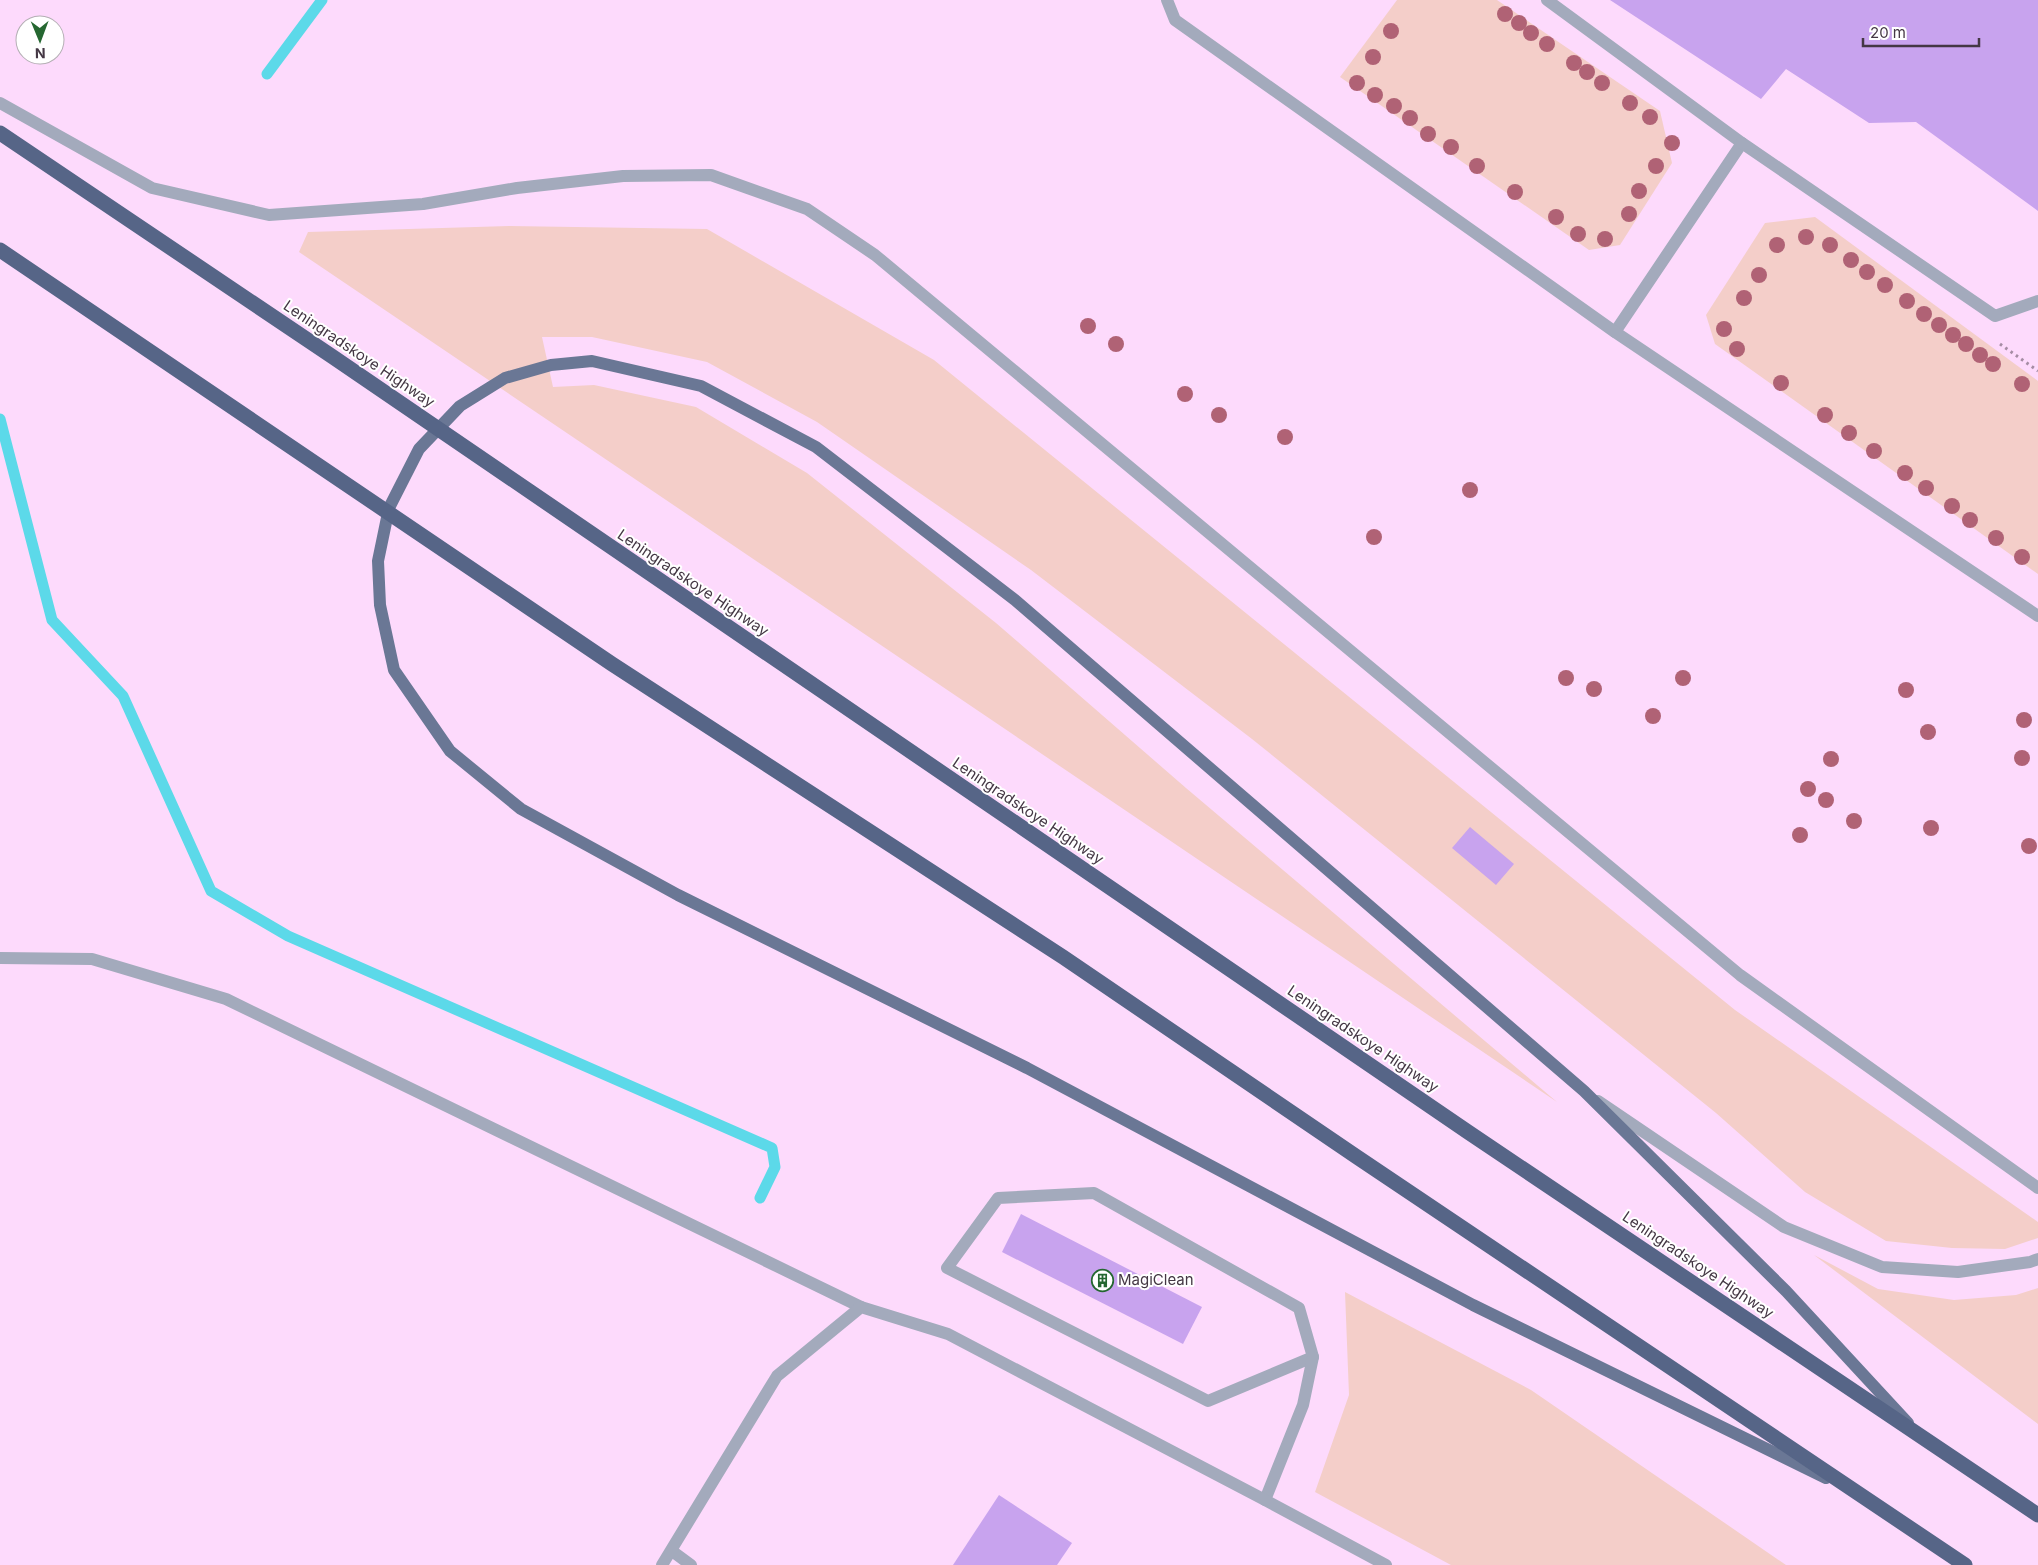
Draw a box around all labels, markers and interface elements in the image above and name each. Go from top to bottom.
north arrow [15,15,65,65]
scale bar [1863,15,1979,47]
text: 20 m [1870,23,1906,42]
text: N [35,45,46,62]
street label: Leningradskoye Highway [280,296,439,412]
street label: Leningradskoye Highway [614,525,773,641]
street label: Leningradskoye Highway [949,753,1108,869]
street label: Leningradskoye Highway [1284,981,1443,1097]
street label: Leningradskoye Highway [1619,1207,1778,1323]
building icon: MagiClean [1090,1268,1114,1292]
place label: MagiClean [1118,1270,1194,1289]

